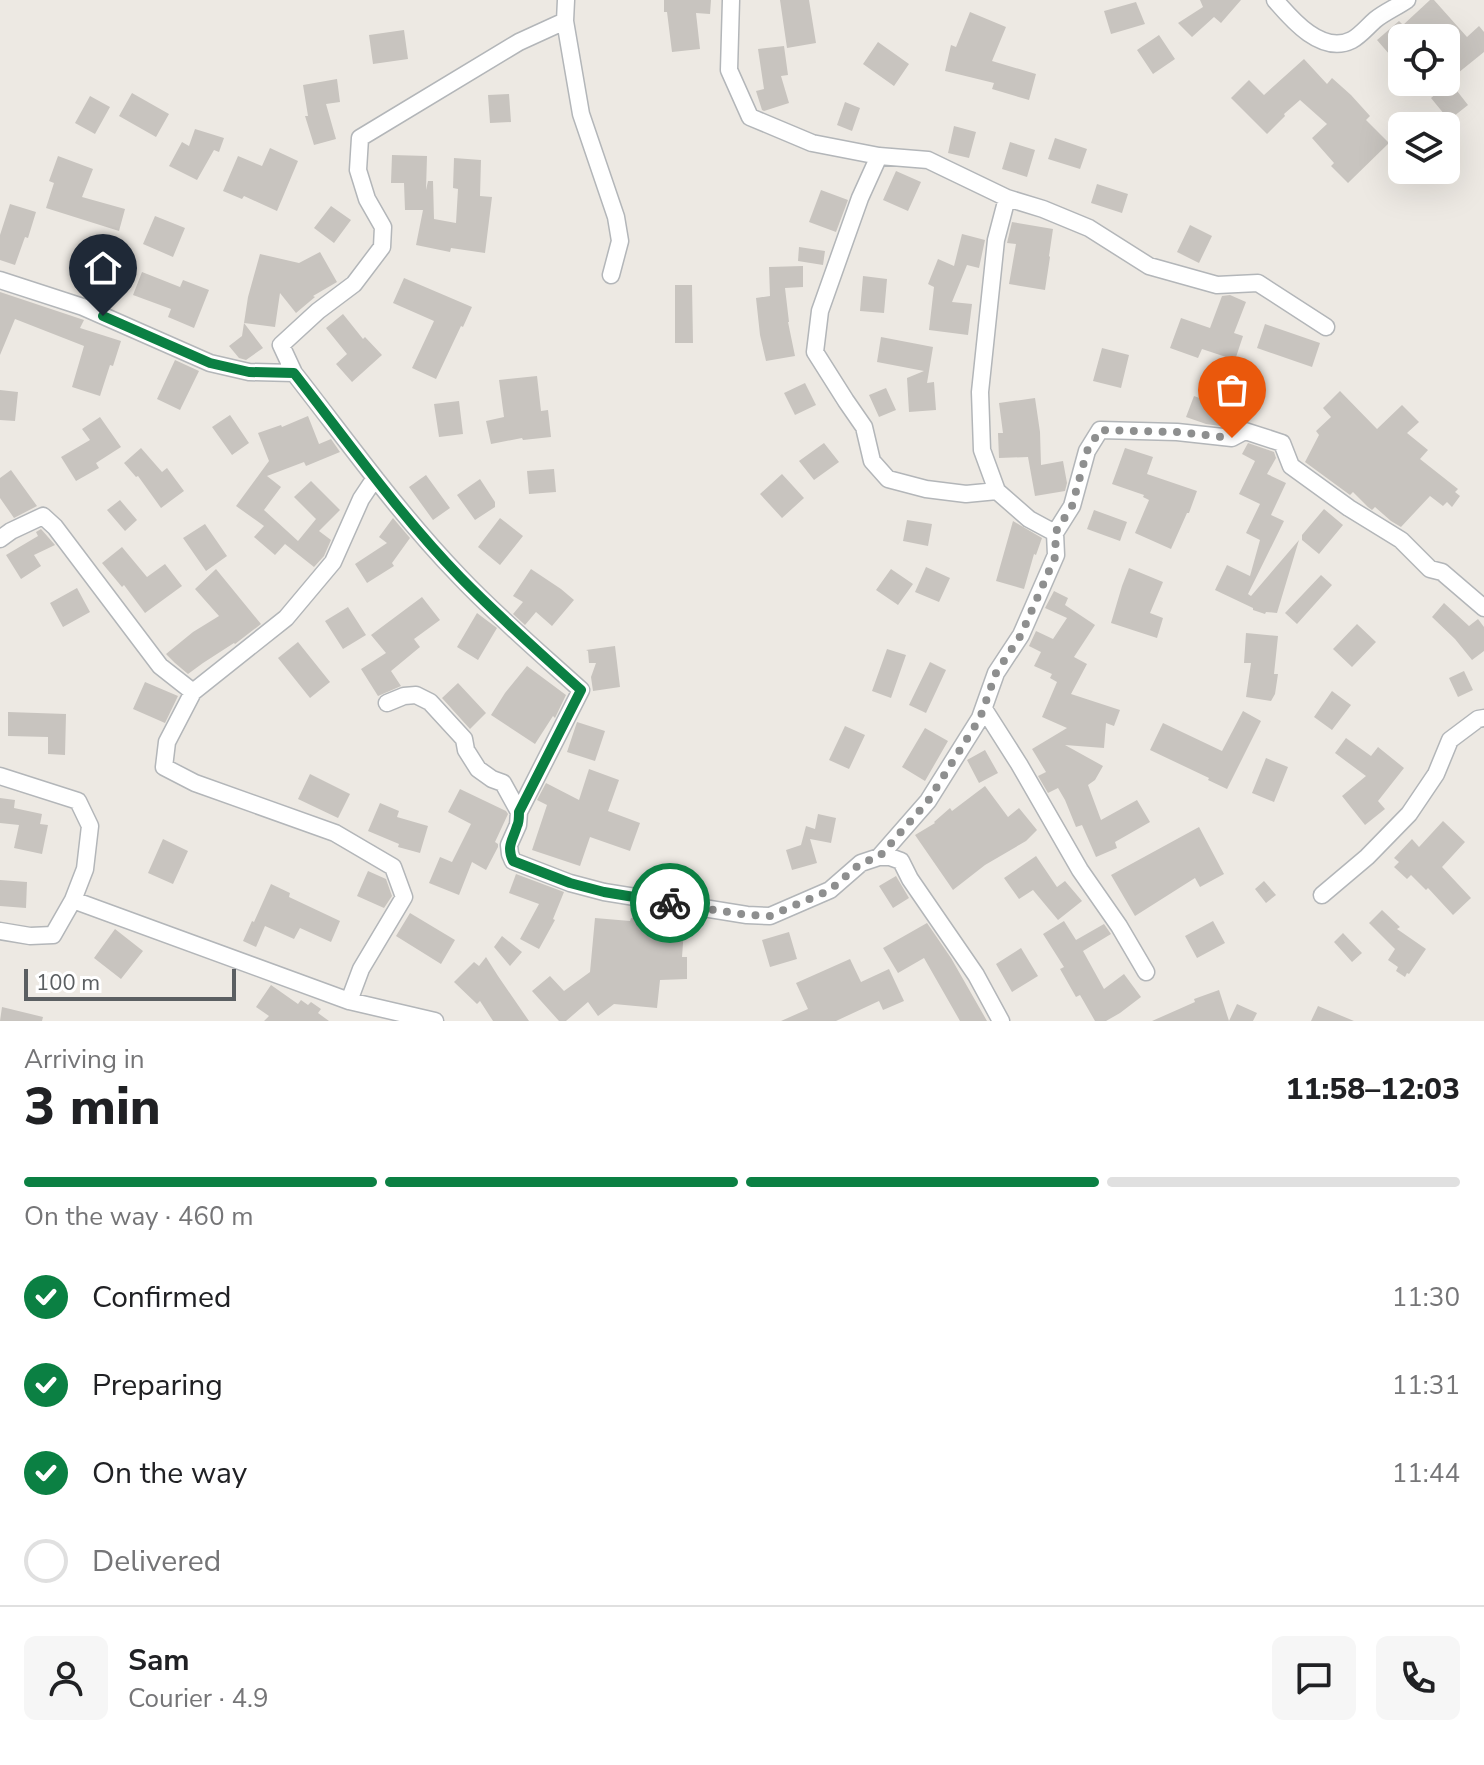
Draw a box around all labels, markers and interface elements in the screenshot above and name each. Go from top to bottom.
map controls [1388,24,1460,184]
button: locate [1388,24,1460,96]
button: layers [1388,112,1460,184]
pin [69,234,137,316]
icon: home [81,246,125,290]
pin [1198,356,1266,438]
icon: bag [1210,368,1254,412]
courier [630,863,710,943]
icon: bike [648,881,692,925]
scale bar [24,965,236,1001]
text: 100 m [36,968,100,998]
text: Arriving in [24,1042,145,1077]
text: 11:58–12:03 [1285,1069,1460,1110]
text: 3 min [24,1071,161,1142]
text: On the way · 460 m [24,1199,253,1234]
icon: check [24,1275,68,1319]
text: Confirmed [92,1277,232,1318]
text: 11:30 [1392,1280,1460,1315]
icon: check [24,1363,68,1407]
text: Preparing [92,1365,223,1406]
text: 11:31 [1392,1368,1460,1403]
icon: check [24,1451,68,1495]
text: On the way [92,1453,247,1494]
text: 11:44 [1392,1456,1460,1491]
text: Delivered [92,1541,221,1582]
button: person [24,1636,108,1720]
button: chat [1272,1636,1356,1720]
button: phone [1376,1636,1460,1720]
text: Sam [128,1640,190,1681]
text: Courier · 4.9 [128,1681,269,1716]

